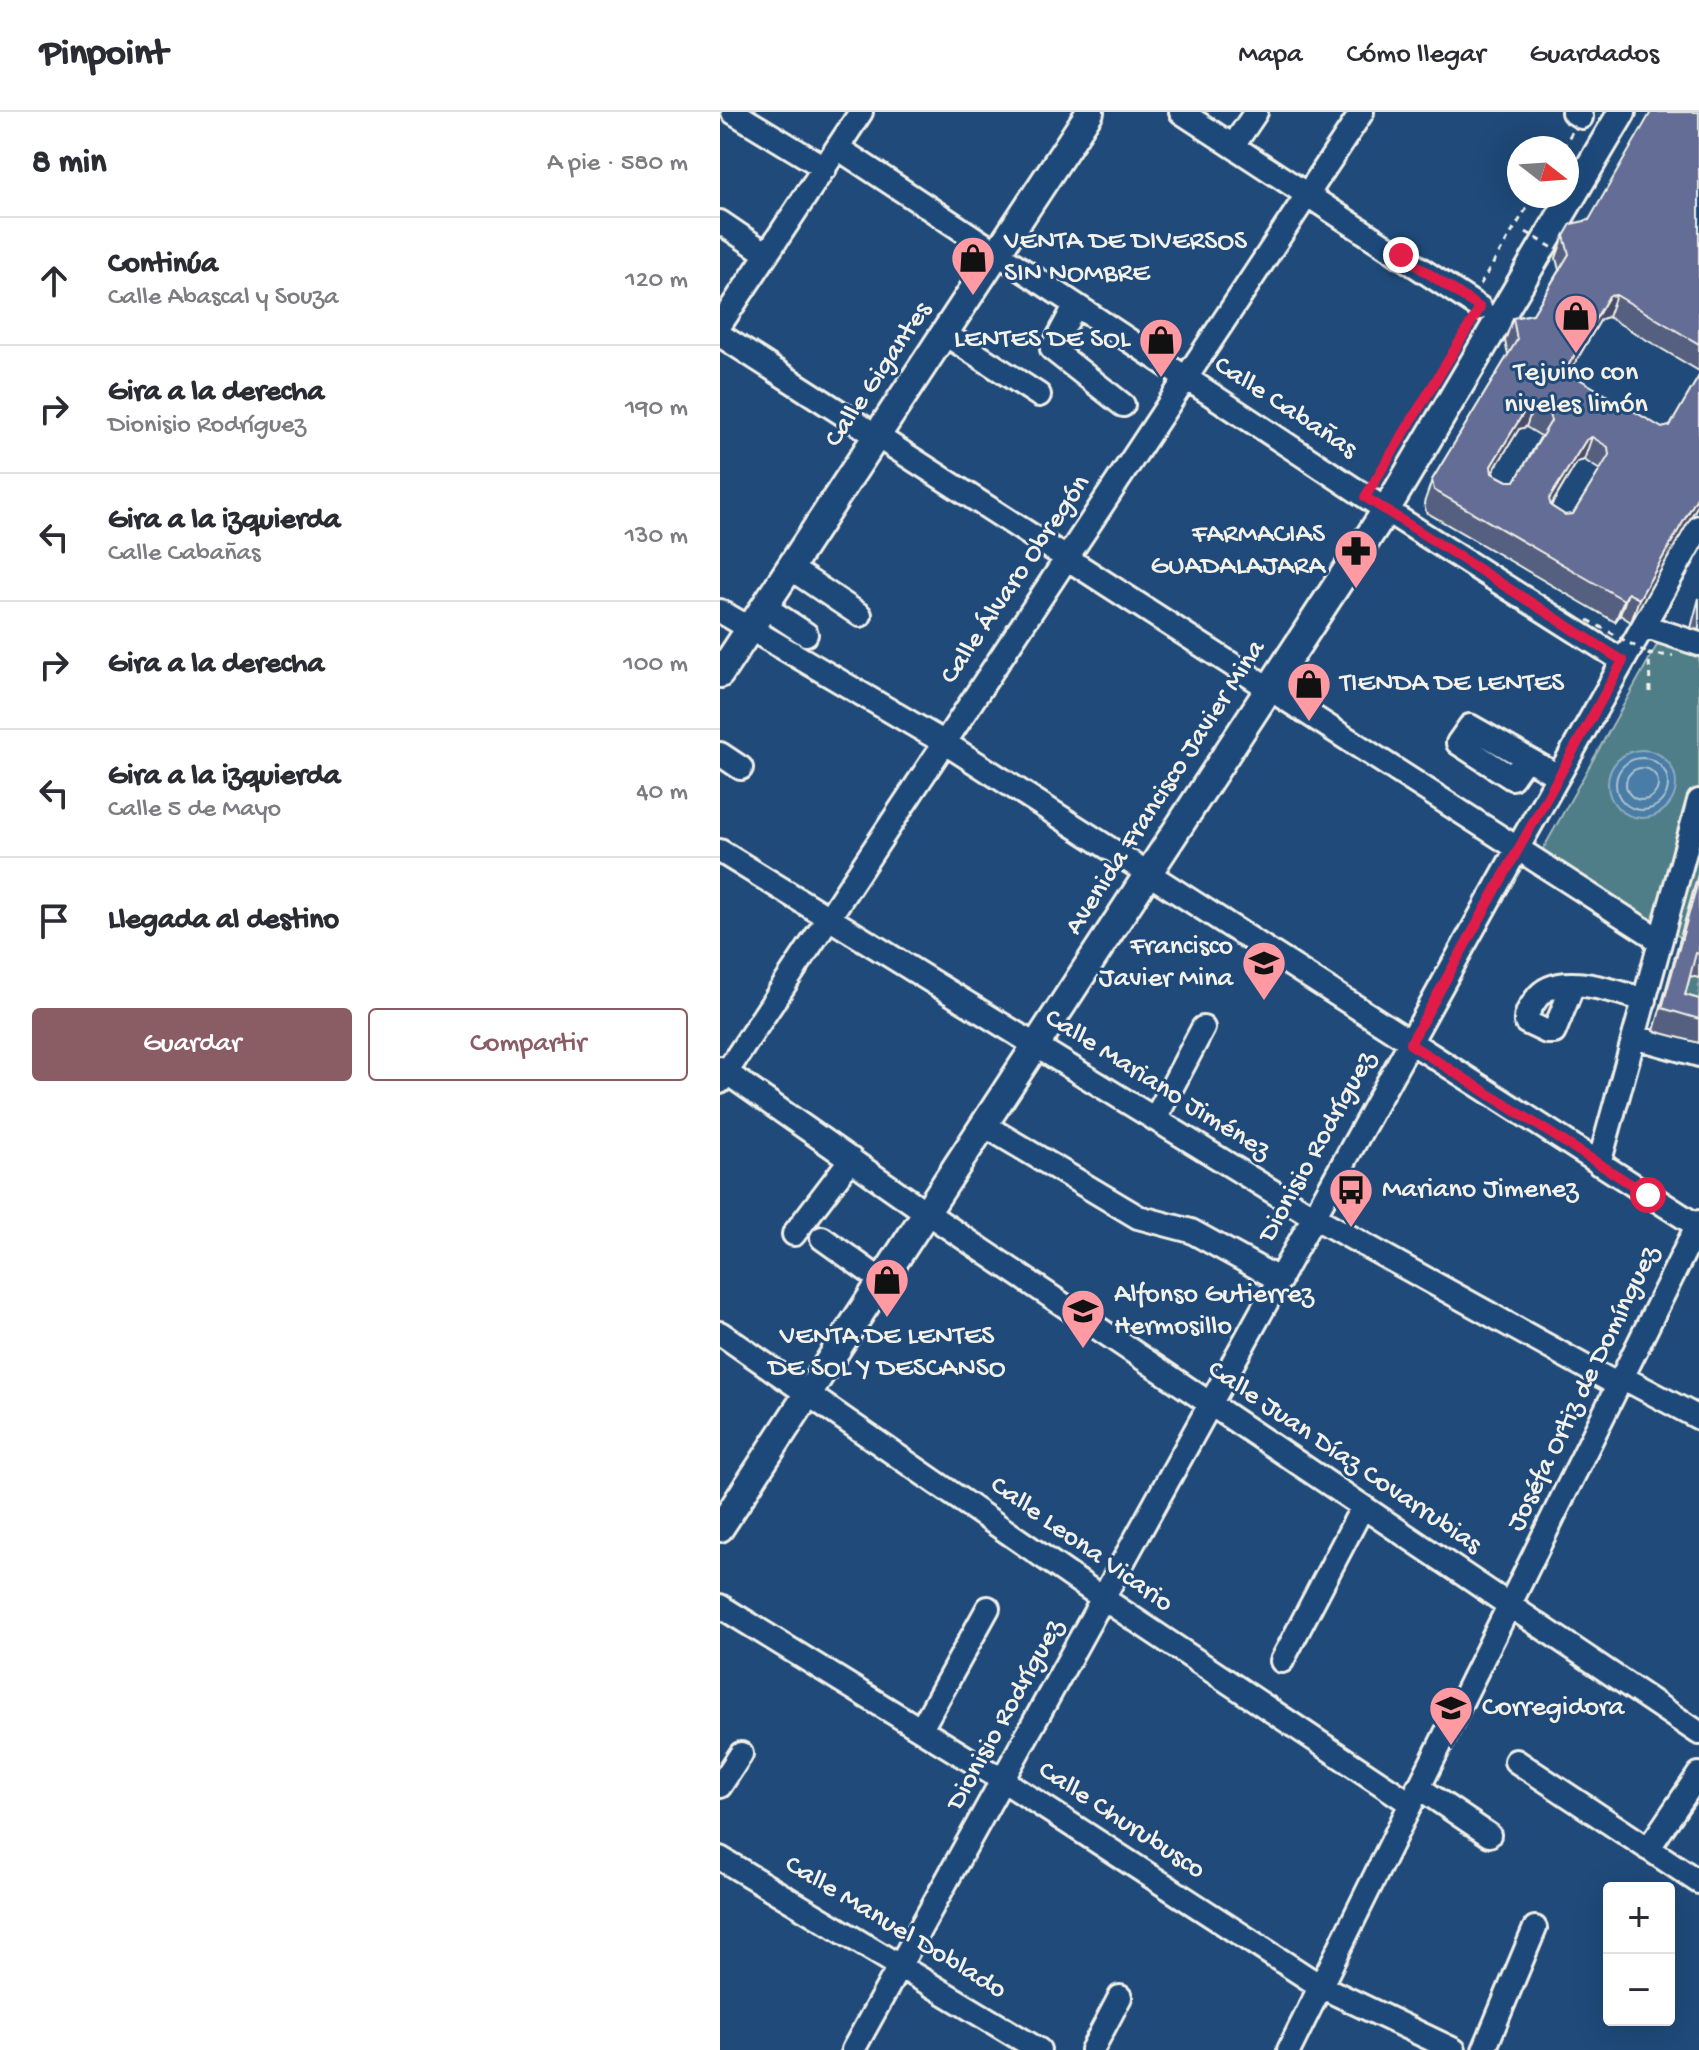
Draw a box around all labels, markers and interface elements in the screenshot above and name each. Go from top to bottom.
text: Pinpoint [40,33,168,77]
text: Mapa [1238,39,1303,72]
text: Cómo llegar [1347,39,1486,72]
text: Guardados [1530,39,1659,72]
north arrow [1507,136,1579,208]
text: 8 min [32,144,106,184]
text: A pie · 580 m [547,149,688,180]
place label: VENTA DE DIVERSOS SIN NOMBRE [1003,226,1247,291]
shop icon: VENTA DE DIVERSOS SIN NOMBRE [949,234,997,297]
route end [1383,237,1419,273]
text: Continúa [108,248,218,283]
icon: ahead [32,259,76,303]
text: 120 m [625,266,688,297]
text: Calle Abascal y Souza [108,283,338,314]
shop icon: Tejuino con niveles limón [1552,292,1600,355]
street label: Calle Gigantes [818,295,940,454]
shop icon: LENTES DE SOL [1137,316,1185,379]
place label: LENTES DE SOL [954,324,1132,357]
street label: Calle Cabañas [1207,349,1363,467]
place label: Tejuino con niveles limón [1504,357,1649,422]
text: Gira a la derecha [108,376,324,411]
icon: right [32,387,76,431]
text: 190 m [625,394,688,425]
text: Dionisio Rodríguez [108,411,306,442]
street label: Calle Álvaro Obregón [934,468,1099,691]
text: Gira a la izquierda [108,504,341,539]
icon: left [32,515,76,559]
place label: FARMACIAS GUADALAJARA [1151,519,1326,584]
text: 130 m [625,522,688,553]
pharmacy icon: FARMACIAS GUADALAJARA [1332,527,1380,590]
text: Calle Cabañas [108,539,261,570]
street label: Avenida Francisco Javier Mina [1058,633,1275,942]
icon: right [32,643,76,687]
text: Gira a la derecha [108,648,324,683]
text: 100 m [623,650,688,681]
shop icon: TIENDA DE LENTES [1285,660,1333,723]
place label: TIENDA DE LENTES [1338,668,1564,701]
text: Gira a la izquierda [108,760,341,795]
icon: left [32,771,76,815]
text: 40 m [636,778,688,809]
text: Calle 5 de Mayo [108,795,281,826]
icon: arrive [32,899,76,943]
text: Llegada al destino [108,904,339,939]
place label: Francisco Javier Mina [1099,931,1234,996]
school or university icon: Francisco Javier Mina [1240,939,1288,1002]
street label: Calle Mariano Jiménez [1038,1002,1278,1169]
button: Guardar [32,1008,352,1081]
button: Compartir [368,1008,688,1081]
street label: Dionisio Rodríguez [1251,1044,1385,1250]
bus stop icon: Mariano Jimenez [1327,1166,1375,1229]
place label: Mariano Jimenez [1382,1174,1580,1207]
route start [1630,1177,1666,1213]
street label: Joséfa Ortiz de Domínguez [1500,1239,1668,1537]
shop icon: VENTA DE LENTES DE SOL Y DESCANSO [863,1256,911,1319]
place label: Alfonso Gutierrez Hermosillo [1114,1279,1316,1344]
school or university icon: Alfonso Gutierrez Hermosillo [1059,1287,1107,1350]
place label: VENTA DE LENTES DE SOL Y DESCANSO [766,1321,1006,1386]
street label: Calle Juan Díaz Covarrubias [1201,1354,1488,1563]
street label: Calle Leona Vicario [983,1470,1179,1620]
street label: Dionisio Rodríguez [939,1612,1073,1818]
school or university icon: Corregidora [1427,1684,1475,1747]
place label: Corregidora [1482,1692,1626,1725]
street label: Calle Churubusco [1031,1755,1211,1887]
street label: Calle Manuel Doblado [778,1849,1012,2007]
map controls [1603,1882,1675,2026]
button: + [1603,1882,1675,1954]
button: − [1603,1954,1675,2026]

